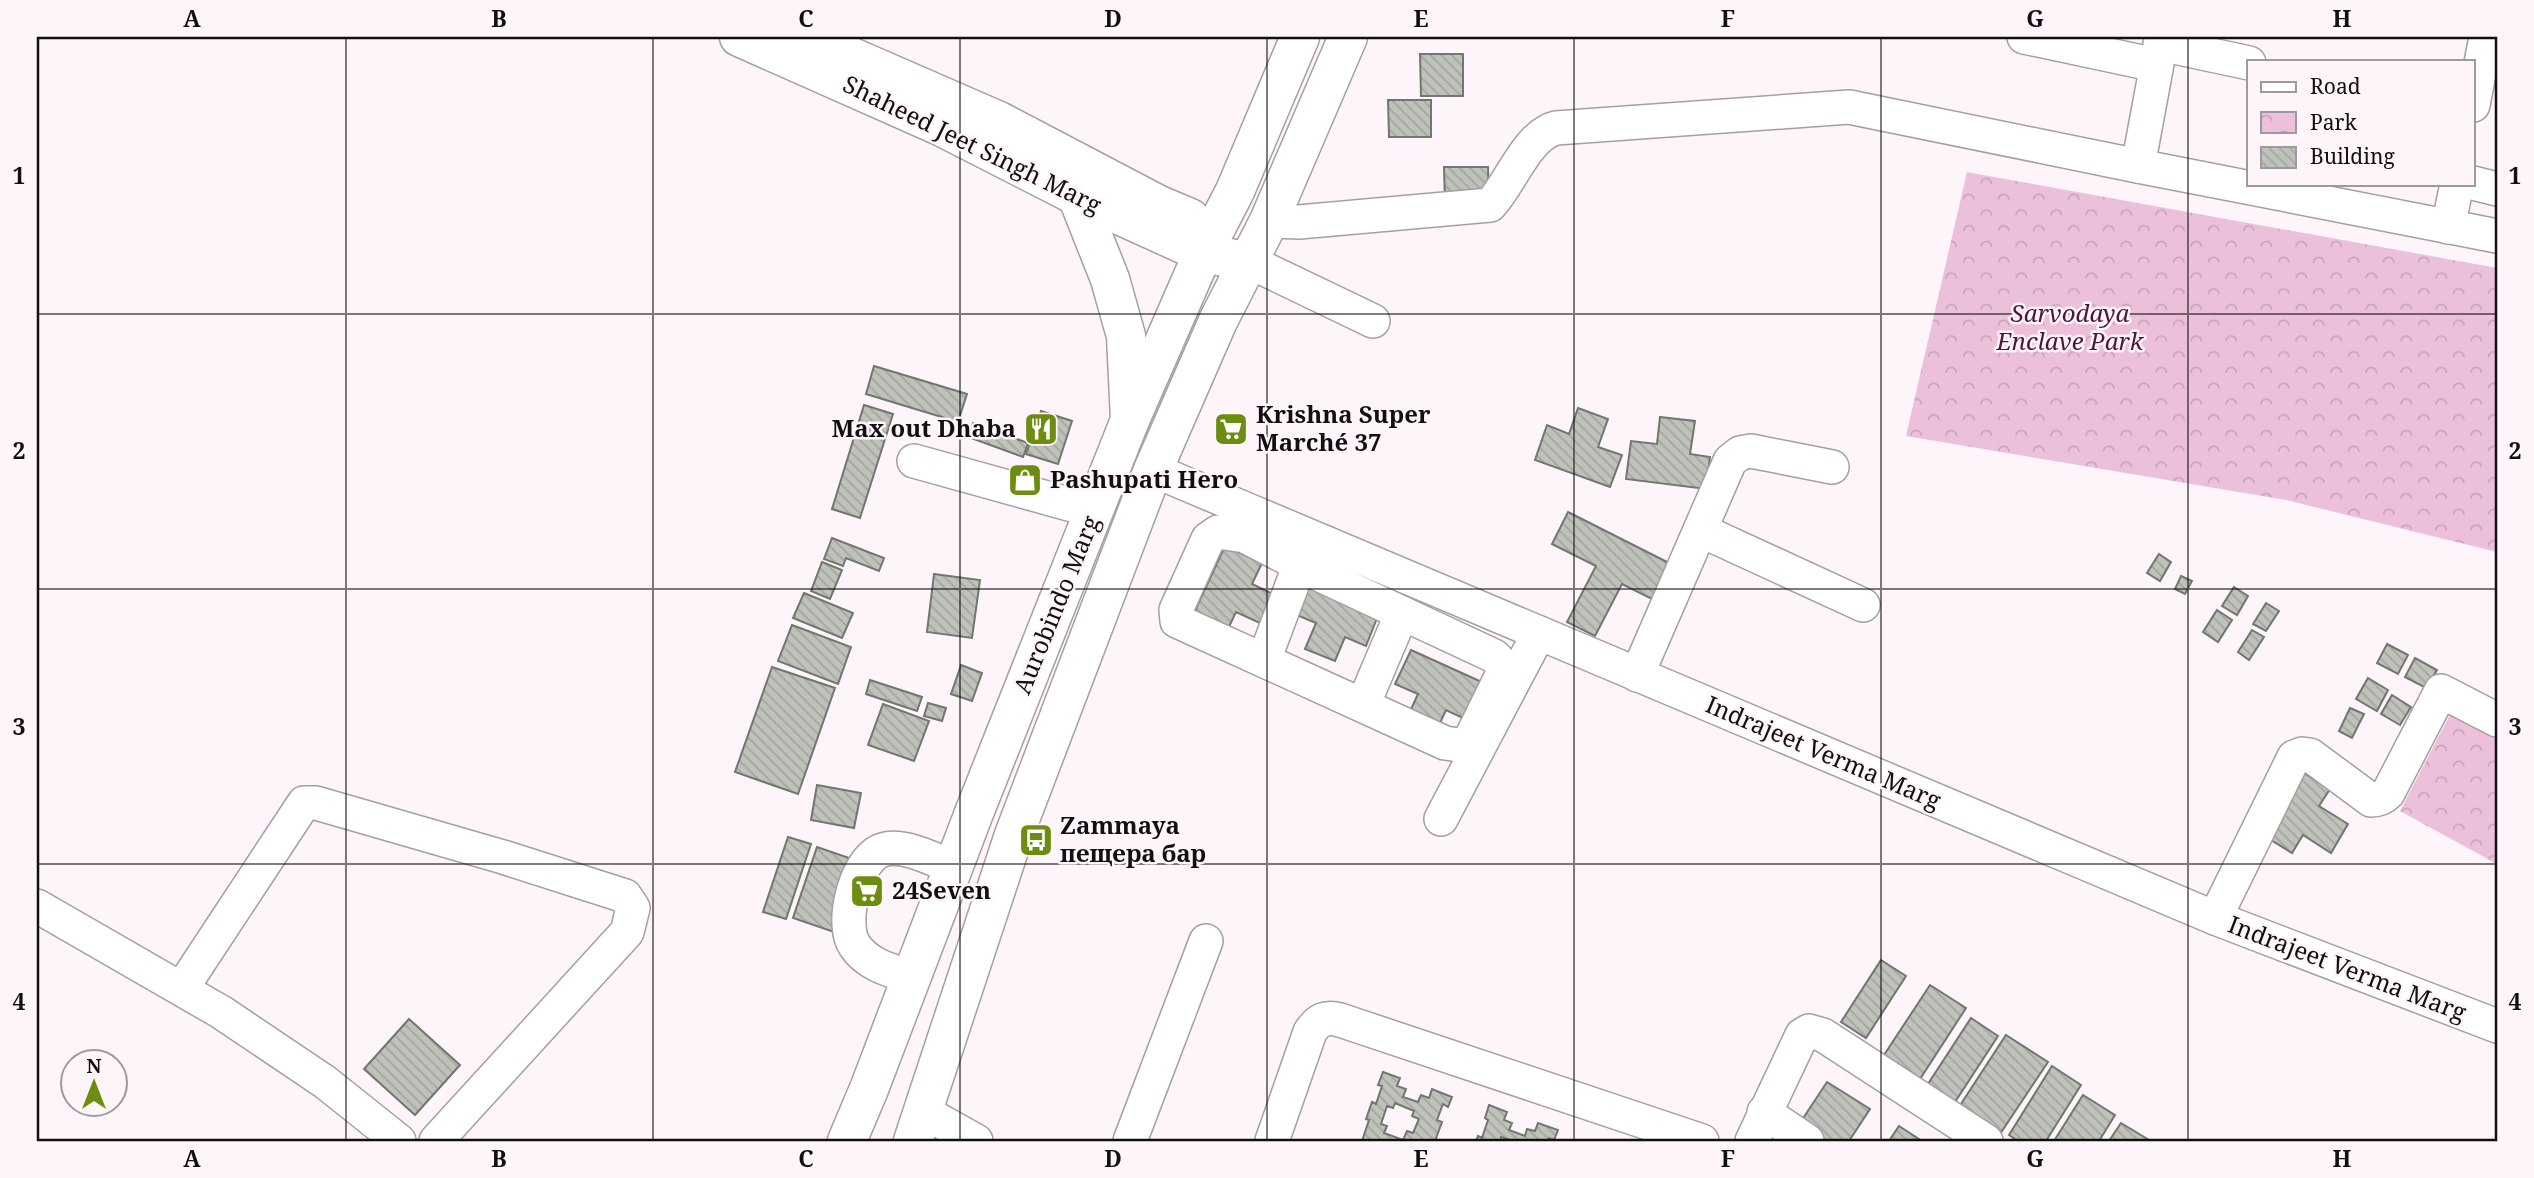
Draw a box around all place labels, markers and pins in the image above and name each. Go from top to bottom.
place label: Krishna Super Marché 37 [1256,397,1431,458]
restaurant icon: Max out Dhaba [1022,410,1060,448]
supermarket icon: Krishna Super Marché 37 [1212,410,1250,448]
place label: Max out Dhaba [832,411,1016,444]
shop icon: Pashupati Hero [1006,461,1044,499]
place label: Pashupati Hero [1050,462,1238,495]
place label: Zammaya пещера бар [1060,808,1206,869]
bus stop icon: Zammaya пещера бар [1017,821,1055,859]
supermarket icon: 24Seven [848,872,886,910]
place label: 24Seven [892,873,991,906]

